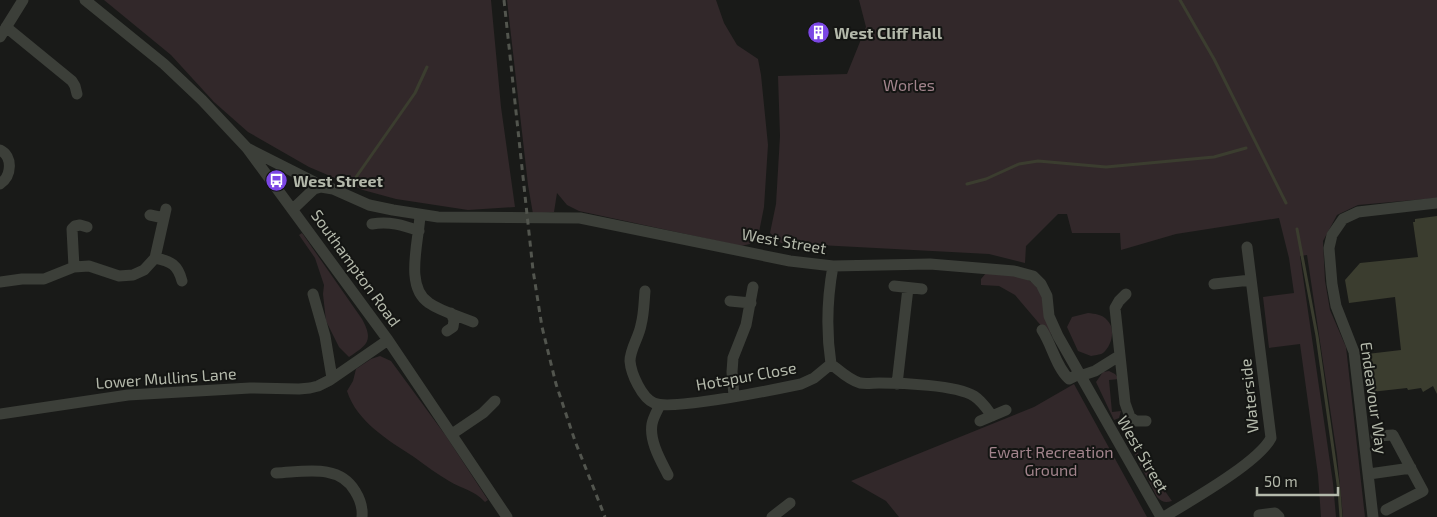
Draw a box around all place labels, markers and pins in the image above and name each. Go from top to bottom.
building icon: West Cliff Hall [806,21,830,45]
place label: West Cliff Hall [834,23,943,42]
bus stop icon: West Street [265,169,289,193]
place label: West Street [293,171,384,190]

